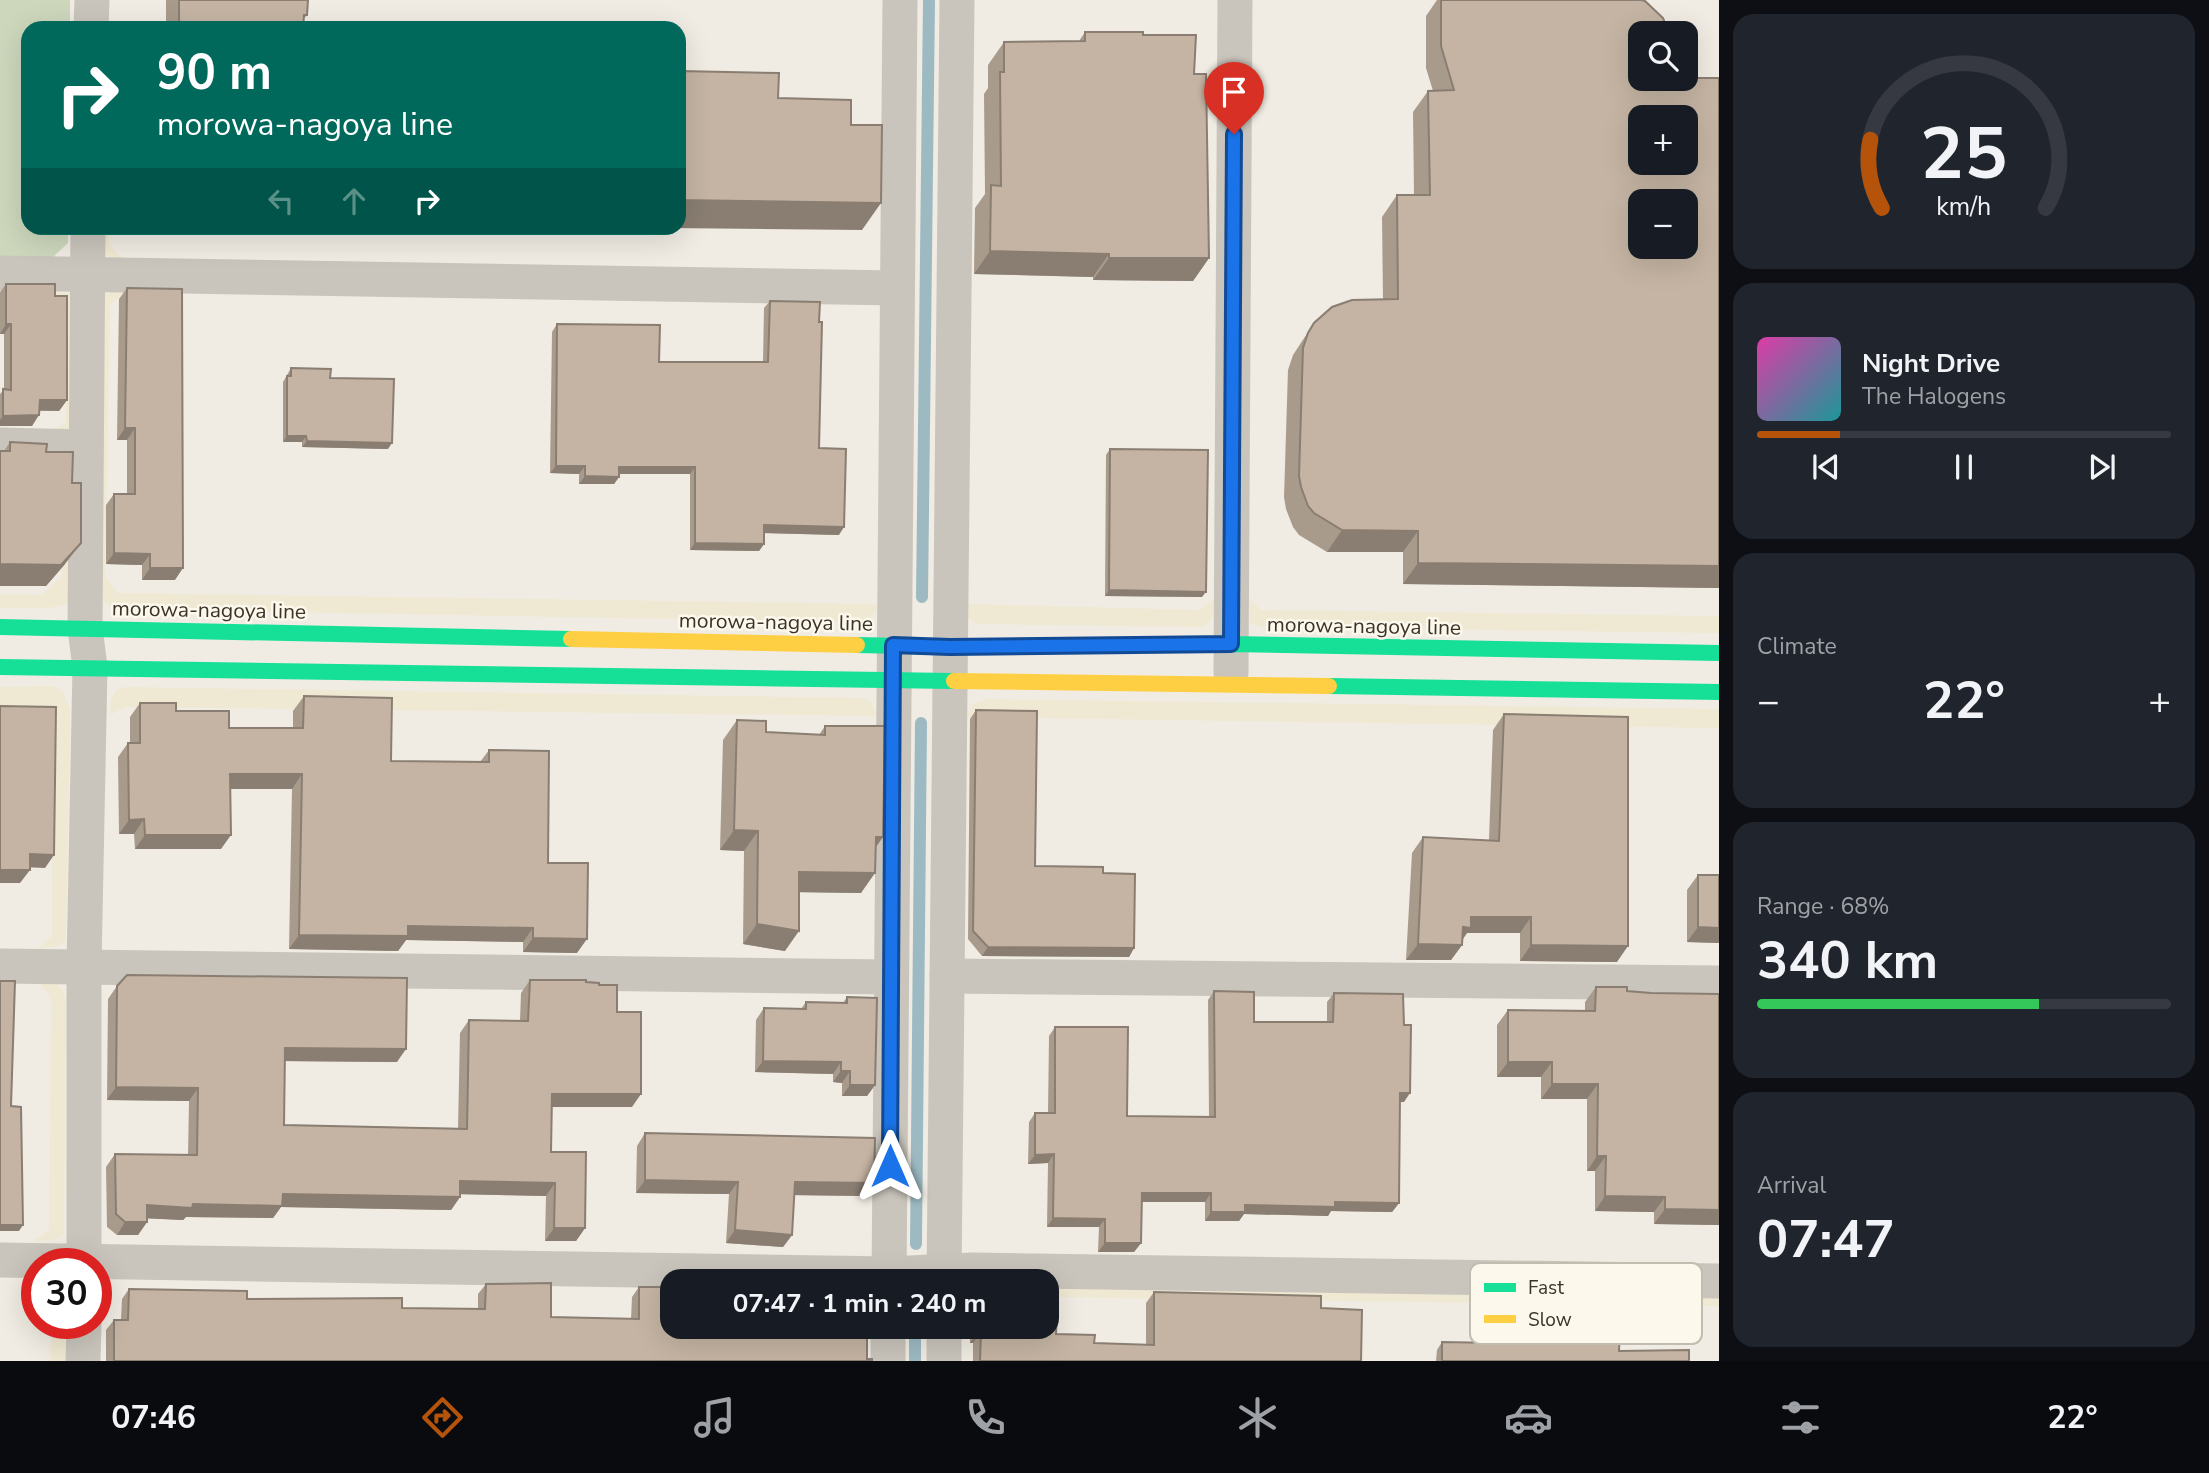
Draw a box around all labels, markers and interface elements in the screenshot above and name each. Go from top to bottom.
map controls [1628,21,1698,259]
button: search [1628,21,1698,91]
text: 90 m [157,39,272,106]
icon: right [42,49,133,140]
pin [1204,62,1264,134]
icon: arrive [1215,73,1253,111]
text: morowa-nagoya line [157,103,453,146]
text: 25 [1920,104,2008,204]
button: + [1628,105,1698,175]
icon: left [262,182,300,220]
icon: ahead [335,182,373,220]
icon: right [408,182,446,220]
button: − [1628,189,1698,259]
text: km/h [1936,190,1992,224]
text: Night Drive [1862,346,2000,381]
text: The Halogens [1862,381,2006,412]
icon: previous [1807,448,1845,486]
icon: pause [1945,448,1983,486]
icon: next [2083,448,2121,486]
street label: morowa-nagoya line [112,594,306,626]
street label: morowa-nagoya line [679,606,873,638]
street label: morowa-nagoya line [1267,610,1461,642]
text: Climate [1757,631,1837,662]
text: 22° [1923,665,2005,736]
text: − [1757,676,1780,727]
text: + [2148,676,2171,727]
text: Range · 68% [1757,891,1889,922]
text: 340 km [1757,925,1938,996]
position arrow [853,1129,927,1203]
text: Arrival [1757,1170,1826,1201]
text: 07:47 [1757,1204,1895,1275]
speed limit sign: 30 [21,1248,112,1339]
legend [1470,1263,1702,1344]
text: Fast [1528,1275,1564,1301]
text: 07:47 · 1 min · 240 m [733,1286,986,1321]
text: Slow [1528,1307,1572,1333]
icon: directions [418,1393,467,1442]
icon: music [690,1393,739,1442]
icon: phone [961,1393,1010,1442]
icon: climate [1233,1393,1282,1442]
icon: car [1504,1393,1553,1442]
icon: filters [1776,1393,1825,1442]
text: 07:46 [111,1396,196,1439]
text: 22° [2047,1396,2098,1439]

